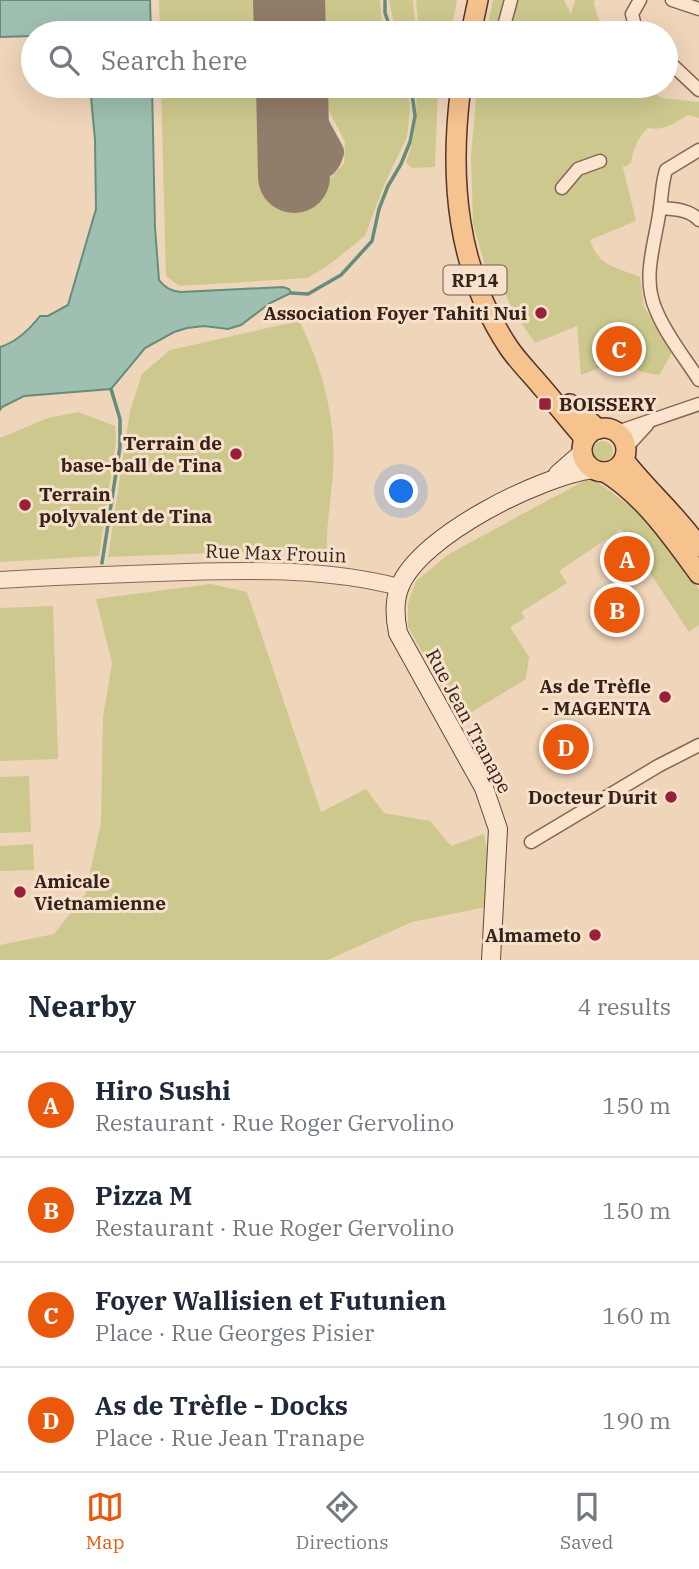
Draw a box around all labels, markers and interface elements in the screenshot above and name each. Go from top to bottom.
search box [21,21,678,98]
icon: search [45,41,83,79]
text: Search here [101,43,247,77]
road number: RP14 [444,266,506,294]
place label: Association Foyer Tahiti Nui [263,301,527,325]
marker: Association Foyer Tahiti Nui [533,305,549,321]
pin: C [596,323,642,375]
place label: BOISSERY [559,392,657,416]
marker: BOISSERY [537,396,553,412]
place label: Terrain de base-ball de Tina [61,431,222,477]
marker: Terrain de base-ball de Tina [228,446,244,462]
your location [384,474,418,508]
place label: Terrain polyvalent de Tina [39,482,212,528]
marker: Terrain polyvalent de Tina [17,497,33,513]
pin: A [604,533,650,585]
street label: Rue Max Frouin [205,539,347,567]
pin: B [594,584,640,636]
street label: Rue Jean Tranape [421,645,517,797]
place label: As de Trèfle - MAGENTA [540,674,652,720]
marker: As de Trèfle - MAGENTA [657,689,673,705]
pin: D [543,721,589,773]
place label: Docteur Durit [528,785,657,809]
marker: Docteur Durit [663,789,679,805]
place label: Amicale Vietnamienne [34,869,166,915]
marker: Amicale Vietnamienne [12,884,28,900]
place label: Almameto [485,923,581,947]
marker: Almameto [587,927,603,943]
text: Nearby [28,986,136,1025]
text: 4 results [578,991,671,1021]
text: Hiro Sushi [95,1073,231,1107]
text: A [43,1090,59,1120]
text: 150 m [602,1090,671,1120]
text: Restaurant · Rue Roger Gervolino [95,1107,454,1137]
text: Pizza M [95,1178,192,1212]
text: B [43,1195,59,1225]
text: 150 m [602,1195,671,1225]
text: Restaurant · Rue Roger Gervolino [95,1212,454,1242]
text: Foyer Wallisien et Futunien [95,1283,446,1317]
text: C [43,1300,59,1330]
text: 160 m [602,1300,671,1330]
text: Place · Rue Georges Pisier [95,1317,374,1347]
text: As de Trèfle - Docks [95,1388,348,1422]
text: D [42,1405,60,1435]
text: 190 m [602,1405,671,1435]
text: Place · Rue Jean Tranape [95,1422,365,1452]
tab: Map [86,1488,124,1554]
tab: Directions [296,1488,389,1554]
tab: Saved [560,1488,613,1554]

